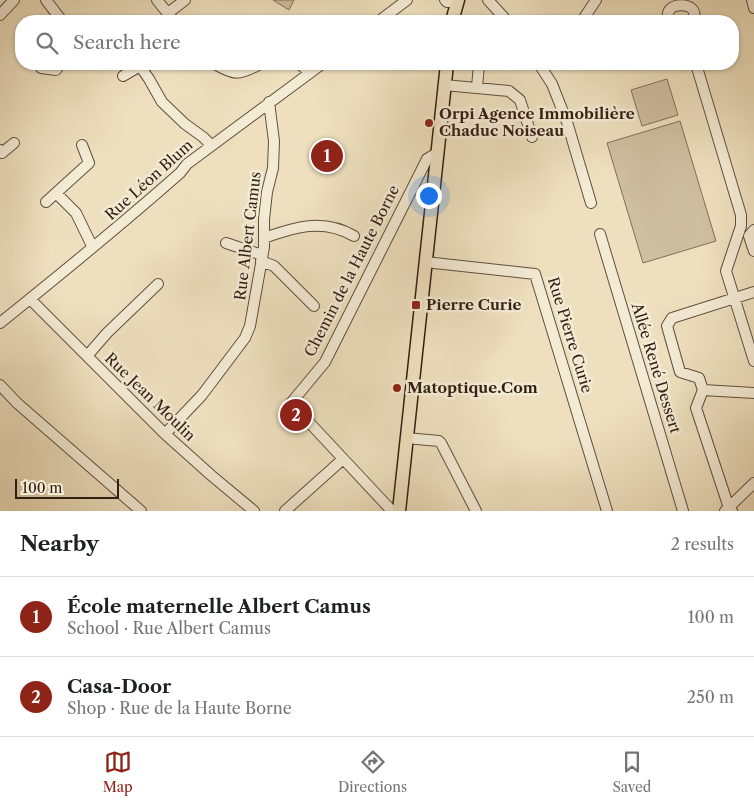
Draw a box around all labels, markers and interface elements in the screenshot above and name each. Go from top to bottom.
search box [15,15,739,70]
icon: search [33,29,61,57]
text: Search here [73,31,181,54]
place label: Orpi Agence Immobilière Chaduc Noiseau [439,104,635,140]
marker: Orpi Agence Immobilière Chaduc Noiseau [423,117,435,129]
street label: Rue Léon Blum [101,135,196,224]
pin: 1 [311,137,343,175]
street label: Rue Albert Camus [230,170,265,302]
street label: Chemin de la Haute Borne [300,182,403,360]
your location [416,183,442,209]
street label: Rue Pierre Curie [544,275,597,395]
place label: Pierre Curie [426,295,522,314]
marker: Pierre Curie [410,299,422,311]
street label: Allée René Dessert [627,299,686,436]
street label: Rue Jean Moulin [101,348,200,445]
place label: Matoptique.Com [407,378,538,397]
marker: Matoptique.Com [391,382,403,394]
pin: 2 [280,396,312,434]
scale bar [15,476,119,499]
text: 100 m [22,479,62,497]
text: Nearby [20,531,99,556]
text: 2 results [671,534,734,554]
text: École maternelle Albert Camus [67,595,371,618]
text: 1 [32,607,40,627]
text: 100 m [688,607,734,627]
text: School · Rue Albert Camus [67,618,271,638]
text: Casa-Door [67,675,171,698]
text: 2 [31,687,41,707]
text: 250 m [687,687,734,707]
text: Shop · Rue de la Haute Borne [67,698,292,718]
tab: Map [103,748,133,796]
tab: Directions [338,748,407,796]
tab: Saved [612,748,651,796]

